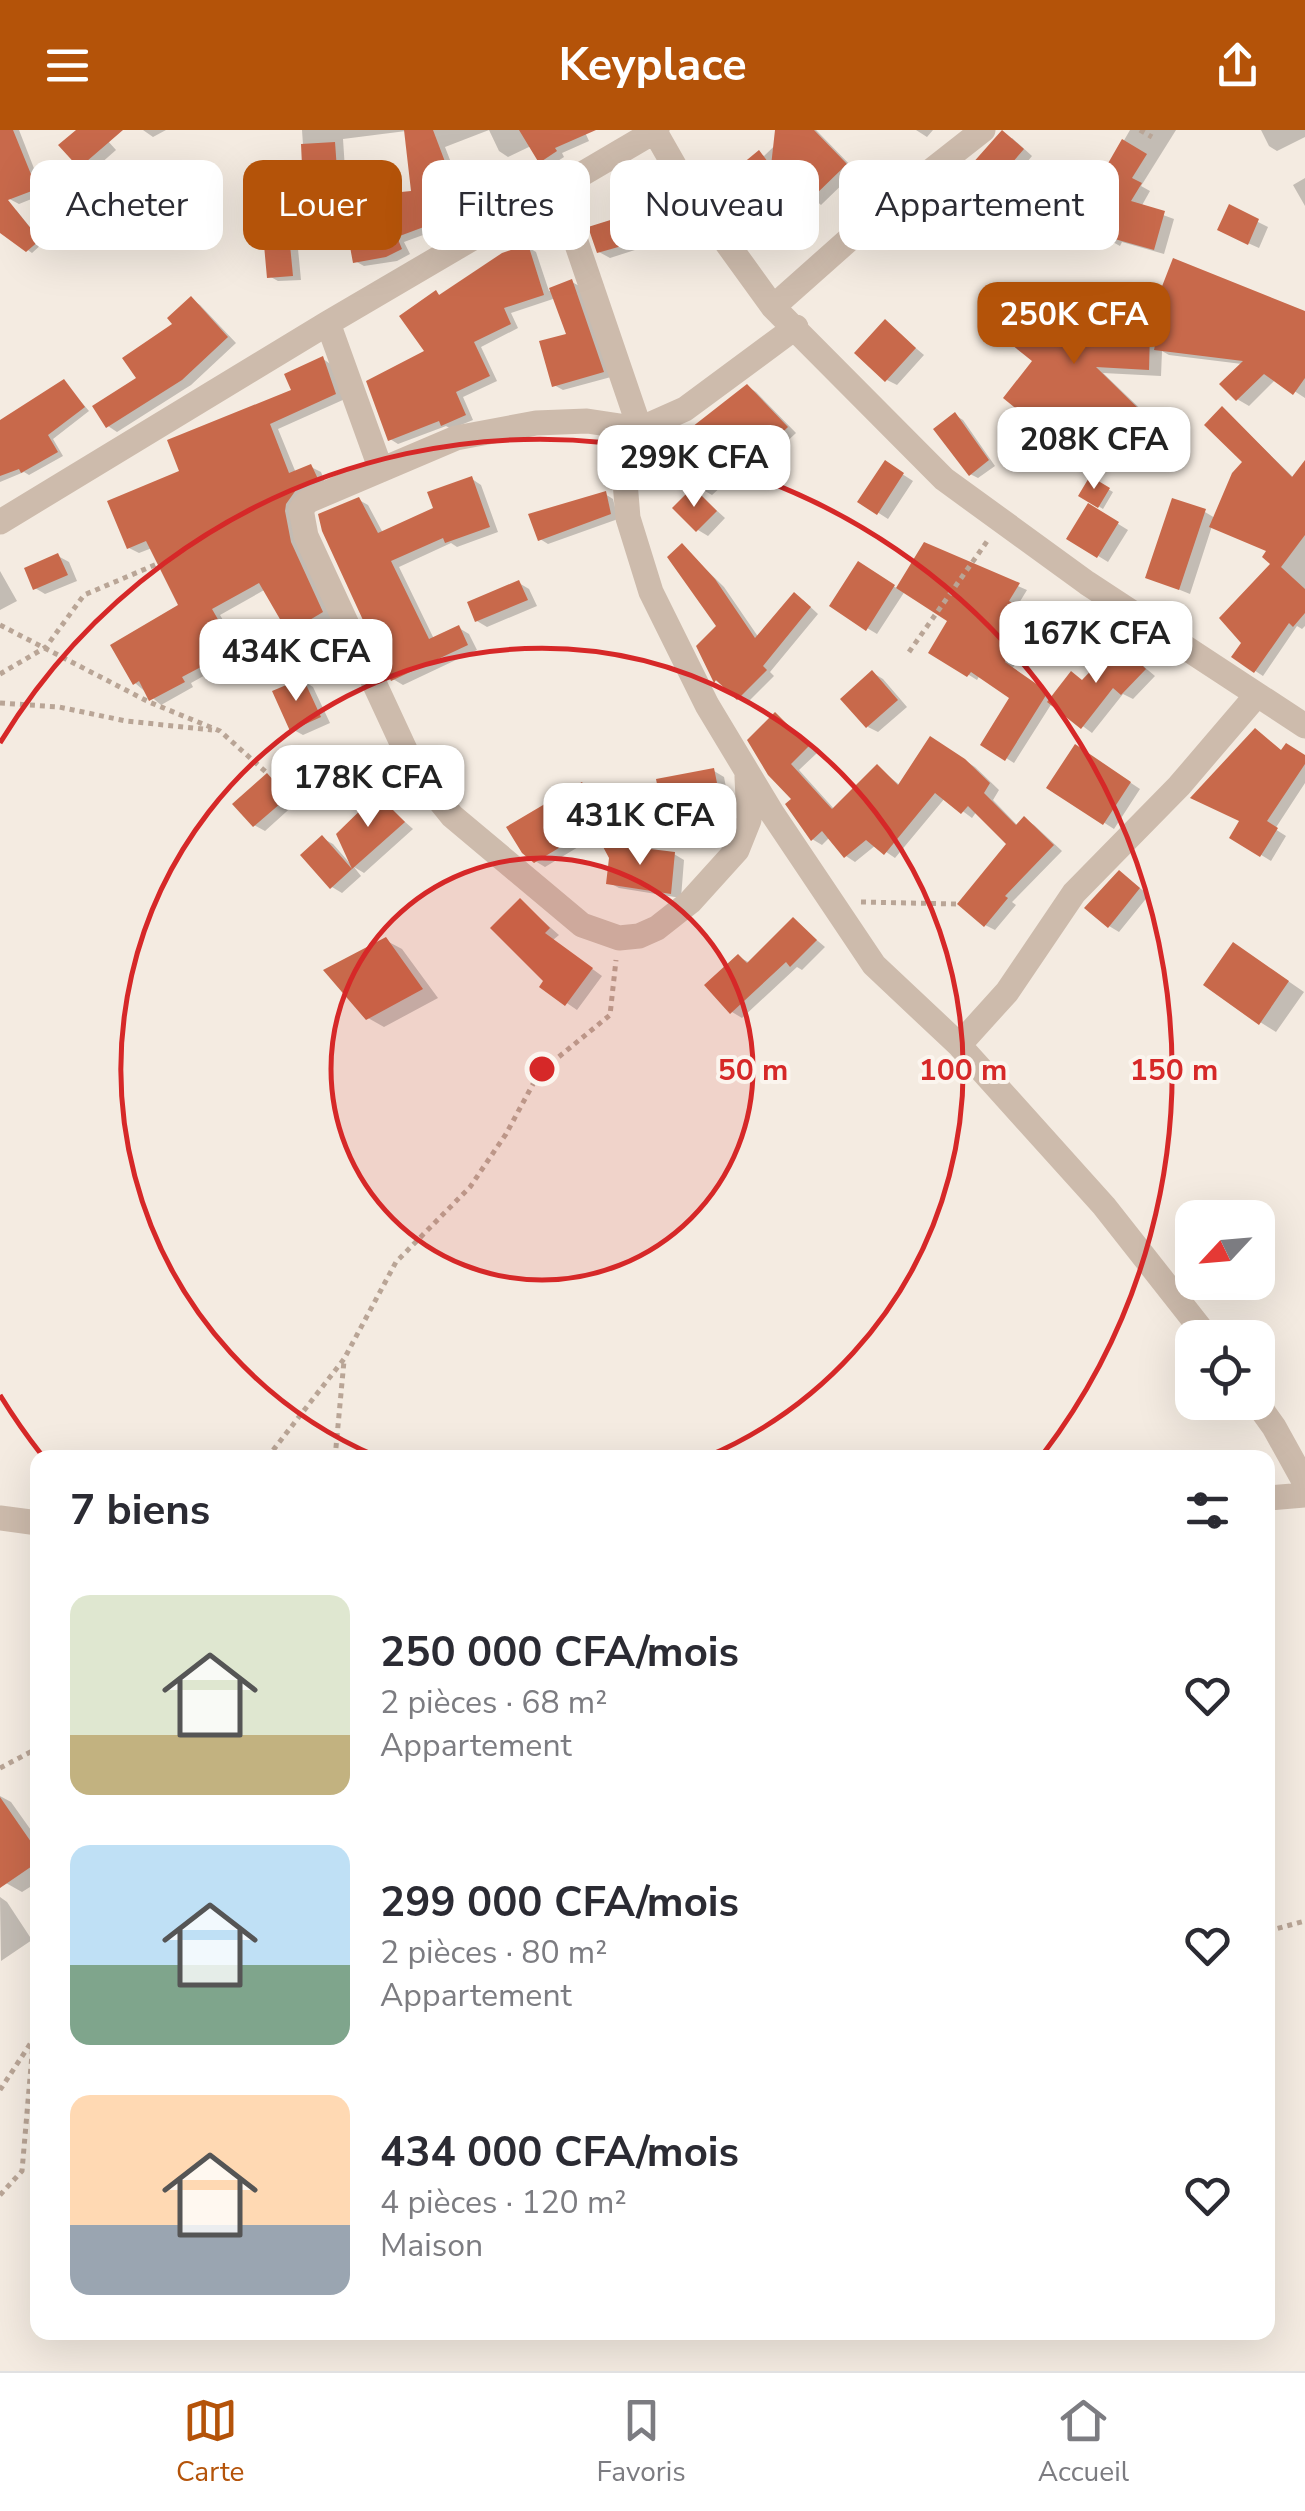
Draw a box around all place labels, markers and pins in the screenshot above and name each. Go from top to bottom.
pin: 250K CFA [971,282,1177,367]
pin: 208K CFA [991,407,1197,492]
pin: 299K CFA [591,425,797,510]
pin: 167K CFA [993,601,1199,686]
pin: 434K CFA [193,619,399,704]
pin: 178K CFA [265,745,471,830]
pin: 431K CFA [537,783,743,868]
centre of rings [524,1051,560,1087]

